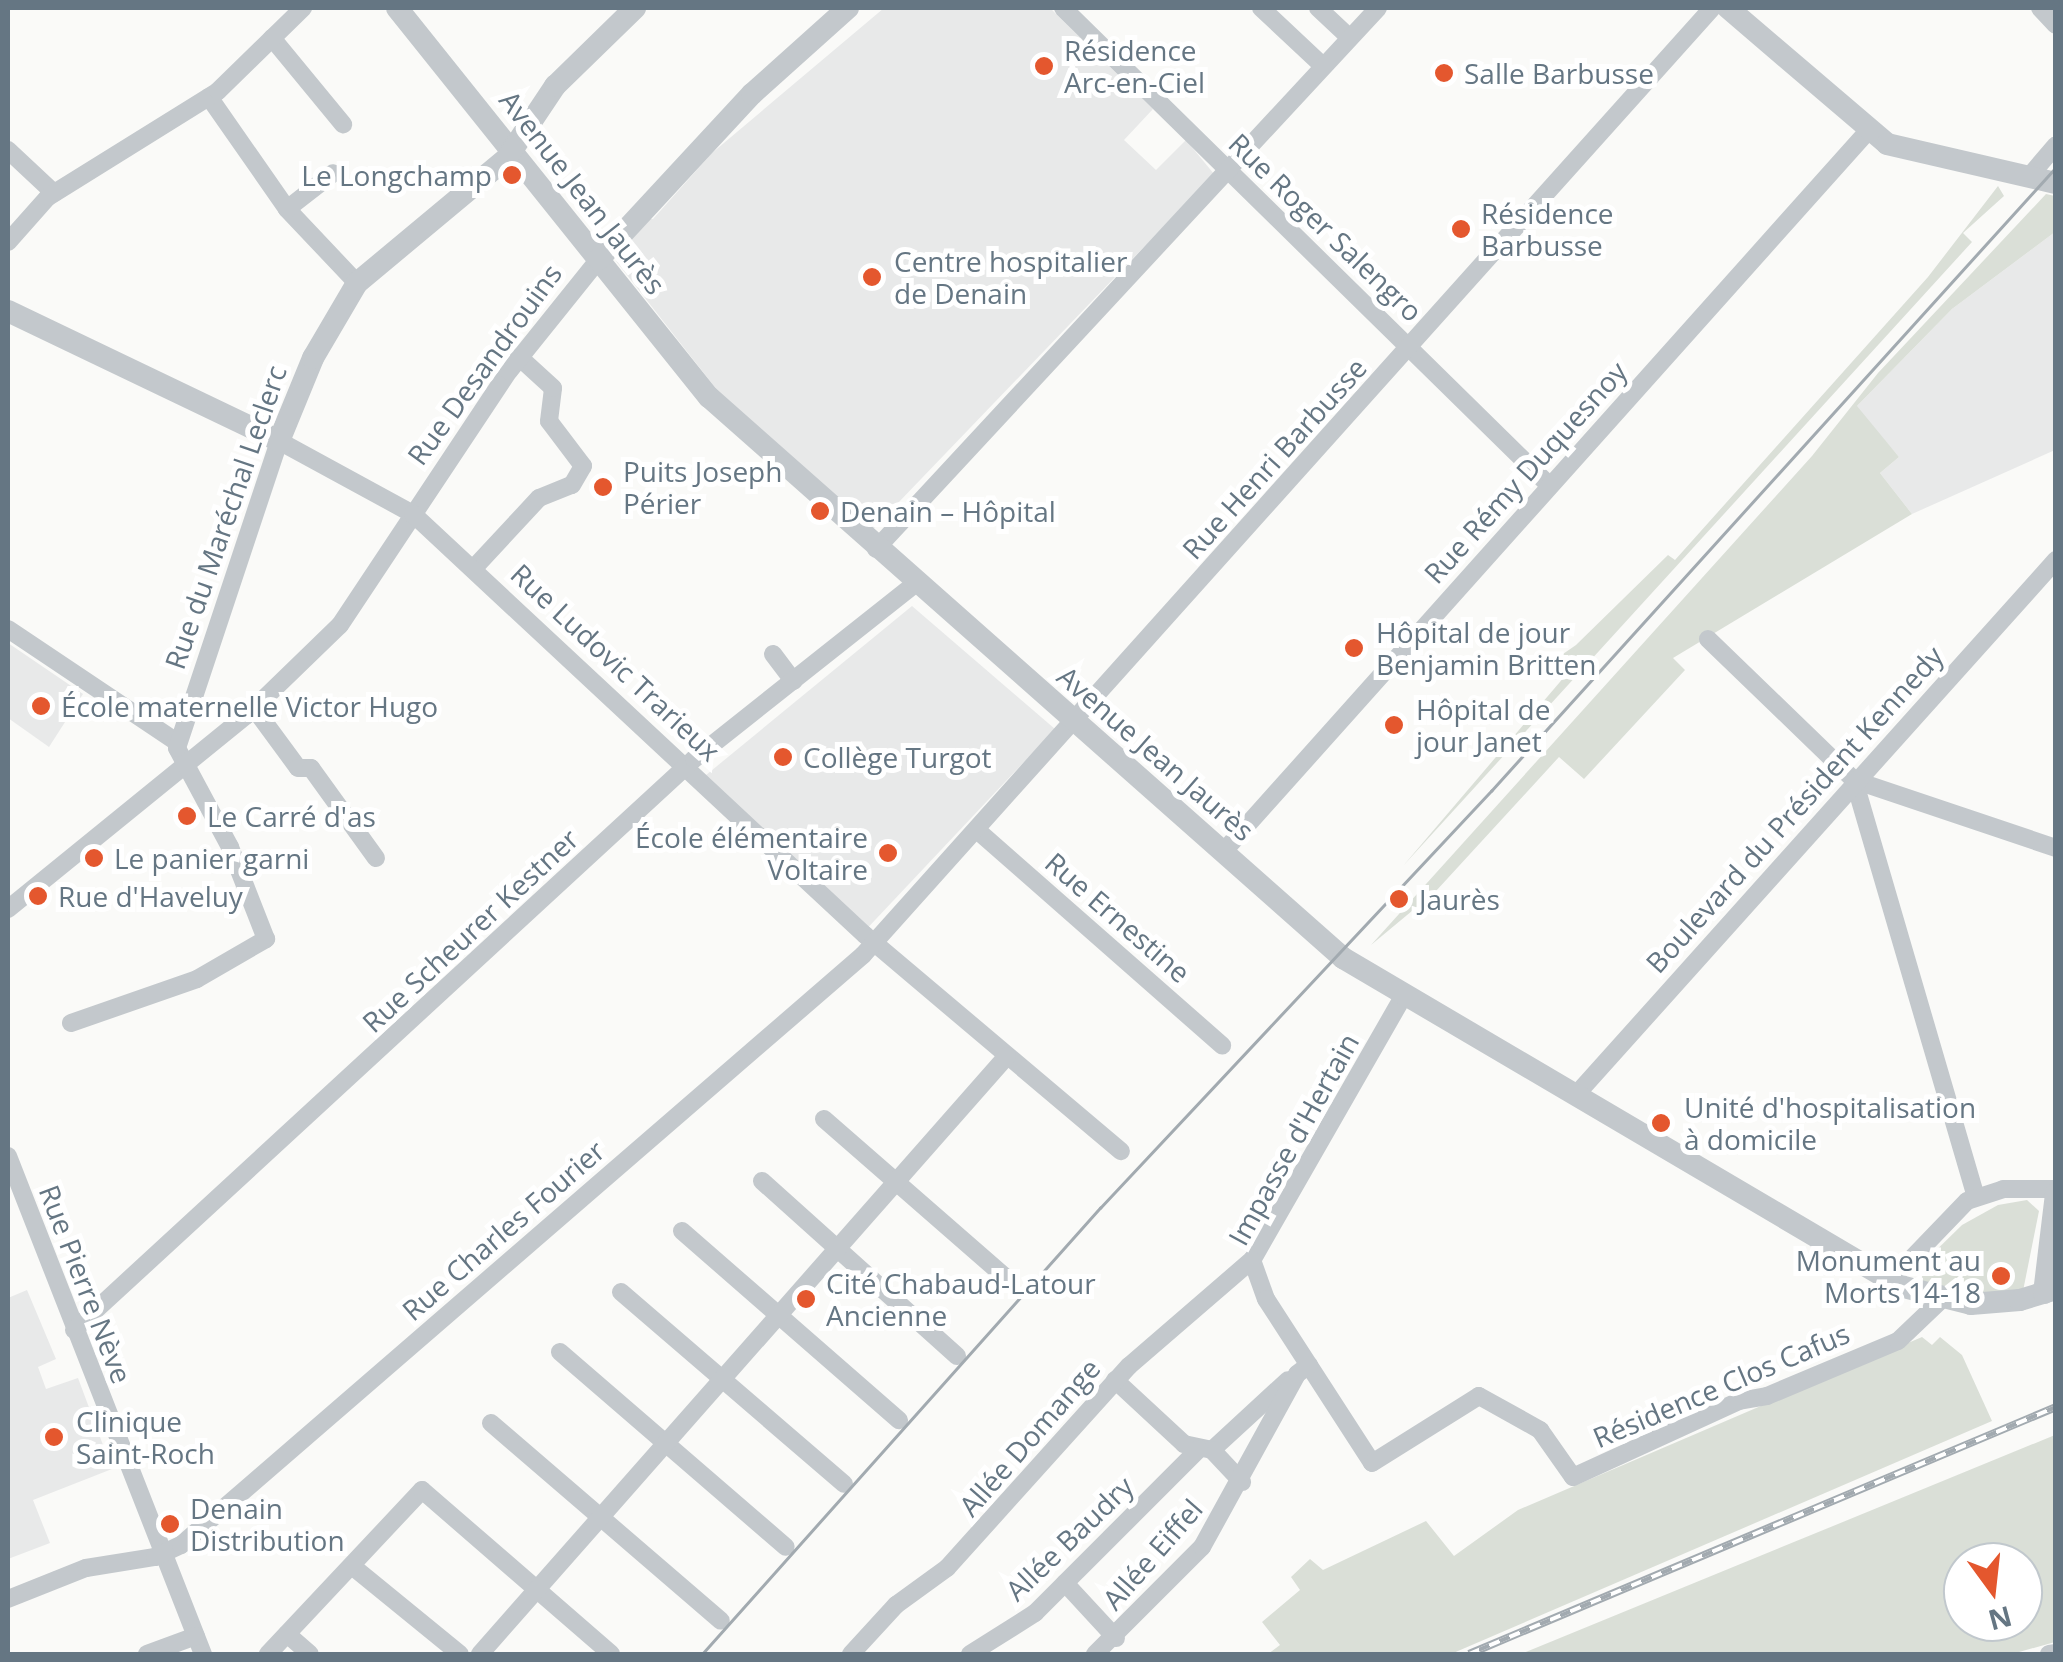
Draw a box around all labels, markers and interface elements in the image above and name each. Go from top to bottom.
place label: Résidence Arc-en-Ciel [1064,33,1205,99]
marker: Résidence Arc-en-Ciel [1033,55,1055,77]
place label: Salle Barbusse [1464,56,1654,90]
marker: Salle Barbusse [1433,62,1455,84]
street label: Avenue Jean Jaurès [493,84,673,300]
street label: Rue Roger Salengro [1222,126,1430,328]
place label: Le Longchamp [301,158,492,192]
marker: Le Longchamp [501,164,523,186]
place label: Résidence Barbusse [1481,196,1614,262]
marker: Résidence Barbusse [1450,218,1472,240]
place label: Centre hospitalier de Denain [894,244,1127,310]
street label: Rue Desandrouins [400,257,568,471]
marker: Centre hospitalier de Denain [859,264,885,290]
street label: Rue Henri Barbusse [1175,351,1373,565]
street label: Rue Rémy Duquesnoy [1417,354,1633,590]
street label: Rue du Maréchal Leclerc [157,361,293,673]
place label: Puits Joseph Périer [623,454,782,520]
marker: Puits Joseph Périer [592,476,614,498]
place label: Denain – Hôpital [840,494,1056,528]
marker: Denain – Hôpital [809,500,831,522]
street label: Rue Ludovic Trarieux [505,556,727,768]
place label: Hôpital de jour Benjamin Britten [1376,615,1596,681]
marker: Hôpital de jour Benjamin Britten [1341,635,1367,661]
street label: Boulevard du Président Kennedy [1638,639,1950,979]
street label: Avenue Jean Jaurès [1051,659,1261,847]
place label: École maternelle Victor Hugo [61,689,438,723]
place label: Hôpital de jour Janet [1416,692,1550,758]
marker: École maternelle Victor Hugo [30,695,52,717]
marker: Hôpital de jour Janet [1381,712,1407,738]
place label: Collège Turgot [803,740,992,774]
marker: Collège Turgot [772,746,794,768]
place label: Le Carré d'as [207,799,376,833]
marker: Le Carré d'as [176,805,198,827]
place label: École élémentaire Voltaire [635,820,868,886]
street label: Rue Scheurer Kestner [355,821,585,1039]
place label: Le panier garni [114,841,309,875]
marker: École élémentaire Voltaire [877,842,899,864]
street label: Rue Ernestine [1039,845,1197,989]
marker: Le panier garni [83,847,105,869]
place label: Rue d'Haveluy [58,879,243,913]
place label: Jaurès [1419,882,1500,916]
marker: Rue d'Haveluy [27,885,49,907]
marker: Jaurès [1388,888,1410,910]
street label: Impasse d'Hertain [1221,1027,1365,1251]
place label: Unité d'hospitalisation à domicile [1684,1090,1976,1156]
marker: Unité d'hospitalisation à domicile [1648,1110,1674,1136]
street label: Rue Charles Fourier [395,1133,611,1327]
street label: Rue Pierre Nève [33,1180,139,1388]
place label: Monument au Morts 14-18 [1796,1243,1981,1309]
marker: Monument au Morts 14-18 [1990,1265,2012,1287]
place label: Cité Chabaud-Latour Ancienne [826,1266,1096,1332]
marker: Cité Chabaud-Latour Ancienne [795,1288,817,1310]
street label: Résidence Clos Cafus [1588,1316,1854,1454]
street label: Allée Domange [952,1352,1106,1522]
place label: Clinique Saint-Roch [76,1404,215,1470]
marker: Clinique Saint-Roch [41,1424,67,1450]
street label: Allée Baudry [998,1469,1140,1607]
place label: Denain Distribution [190,1491,345,1557]
street label: Allée Eiffel [1095,1492,1209,1616]
marker: Denain Distribution [159,1513,181,1535]
north arrow [1943,1542,2043,1642]
text: N [1984,1598,2016,1640]

